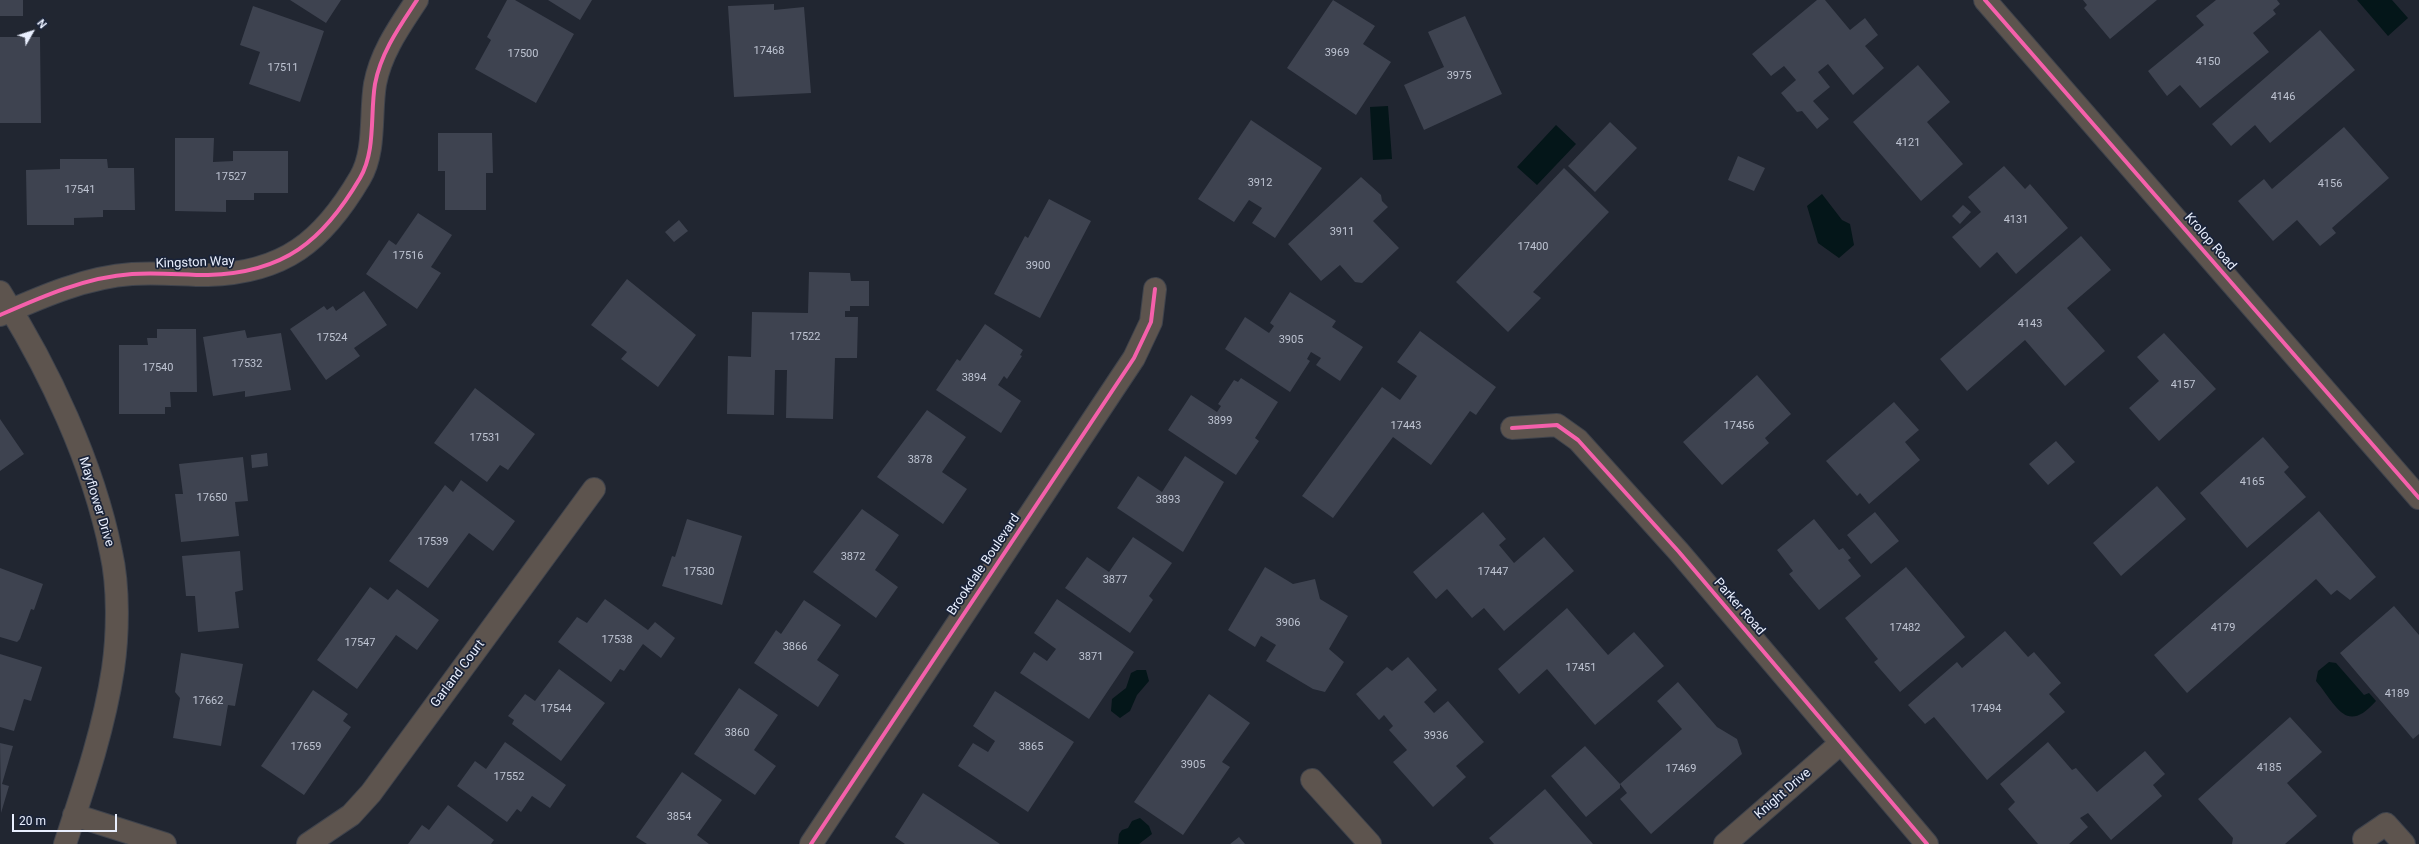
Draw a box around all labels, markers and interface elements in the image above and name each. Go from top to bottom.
north arrow [12,12,52,52]
text: N [34,17,49,31]
house number: 17468 [754,44,784,58]
house number: 3969 [1325,46,1349,60]
house number: 17500 [508,47,538,61]
house number: 4150 [2196,55,2220,69]
house number: 17511 [268,61,298,75]
house number: 3975 [1447,69,1471,83]
house number: 4146 [2271,90,2295,104]
house number: 4121 [1896,136,1920,150]
house number: 17527 [216,170,246,184]
house number: 3912 [1248,176,1272,190]
house number: 4156 [2318,177,2342,191]
house number: 17541 [65,183,95,197]
street label: Krolop Road [2181,210,2239,274]
house number: 4131 [2004,213,2028,227]
house number: 3911 [1330,225,1354,239]
house number: 17400 [1518,240,1548,254]
house number: 17516 [393,249,423,263]
street label: Kingston Way [155,254,235,272]
house number: 3900 [1026,259,1050,273]
house number: 4143 [2018,317,2042,331]
house number: 17522 [790,330,820,344]
house number: 17524 [317,331,347,345]
house number: 3905 [1279,333,1303,347]
house number: 17532 [232,357,262,371]
house number: 17540 [143,361,173,375]
house number: 3894 [962,371,986,385]
house number: 4157 [2171,378,2195,392]
house number: 3899 [1208,414,1232,428]
house number: 17443 [1391,419,1421,433]
house number: 17456 [1724,419,1754,433]
house number: 17531 [470,431,500,445]
house number: 3878 [908,453,932,467]
street label: Mayflower Drive [75,455,117,549]
house number: 4165 [2240,475,2264,489]
house number: 17650 [197,491,227,505]
house number: 3893 [1156,493,1180,507]
street label: Brookdale Boulevard [944,511,1024,619]
house number: 17539 [418,535,448,549]
house number: 3872 [841,550,865,564]
house number: 17530 [684,565,714,579]
house number: 17447 [1478,565,1508,579]
house number: 3877 [1103,573,1127,587]
street label: Parker Road [1710,575,1768,639]
house number: 3906 [1276,616,1300,630]
house number: 17482 [1890,621,1920,635]
house number: 4179 [2211,621,2235,635]
house number: 17538 [602,633,632,647]
house number: 17547 [345,636,375,650]
street label: Garland Court [428,637,488,711]
house number: 3866 [783,640,807,654]
house number: 3871 [1079,650,1103,664]
house number: 17451 [1566,661,1596,675]
house number: 4189 [2385,687,2409,701]
house number: 17662 [193,694,223,708]
house number: 17544 [541,702,571,716]
house number: 17494 [1971,702,2001,716]
house number: 3860 [725,726,749,740]
house number: 3936 [1424,729,1448,743]
house number: 17659 [291,740,321,754]
house number: 3865 [1019,740,1043,754]
house number: 3905 [1181,758,1205,772]
house number: 4185 [2257,761,2281,775]
house number: 17469 [1666,762,1696,776]
street label: Knight Drive [1752,765,1814,823]
house number: 17552 [494,770,524,784]
scale bar [14,806,119,832]
house number: 3854 [667,810,691,824]
text: 20 m [19,814,46,828]

